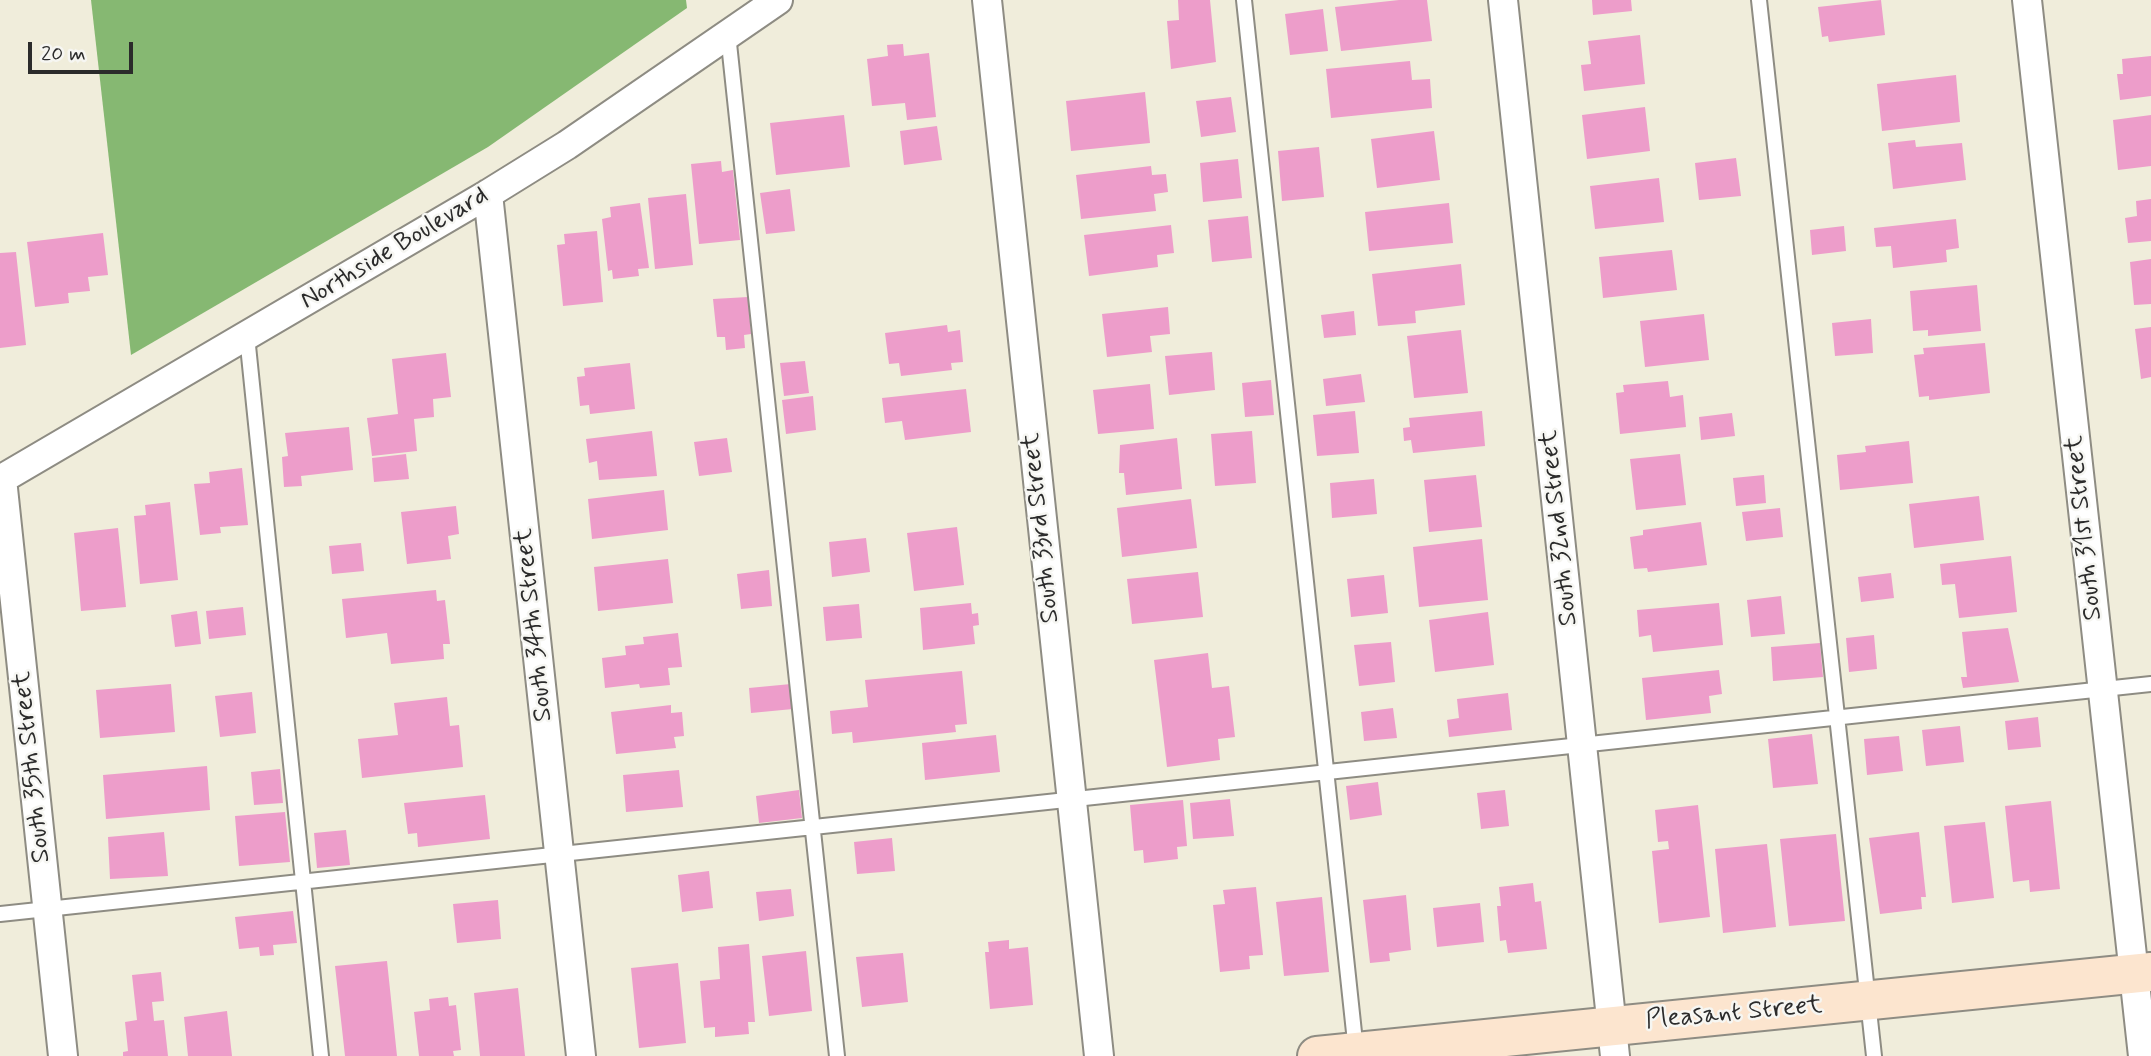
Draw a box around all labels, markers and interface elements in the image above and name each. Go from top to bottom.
scale bar [32,28,136,72]
text: 20 m [41,40,86,68]
street label: Northside Boulevard [295,181,495,317]
street label: South 32nd Street [1534,429,1586,627]
street label: South 33rd Street [1016,431,1068,625]
street label: South 31st Street [2060,434,2110,622]
street label: South 34th Street [509,527,561,723]
street label: South 35th Street [7,670,59,864]
street label: Pleasant Street [1644,991,1824,1037]

